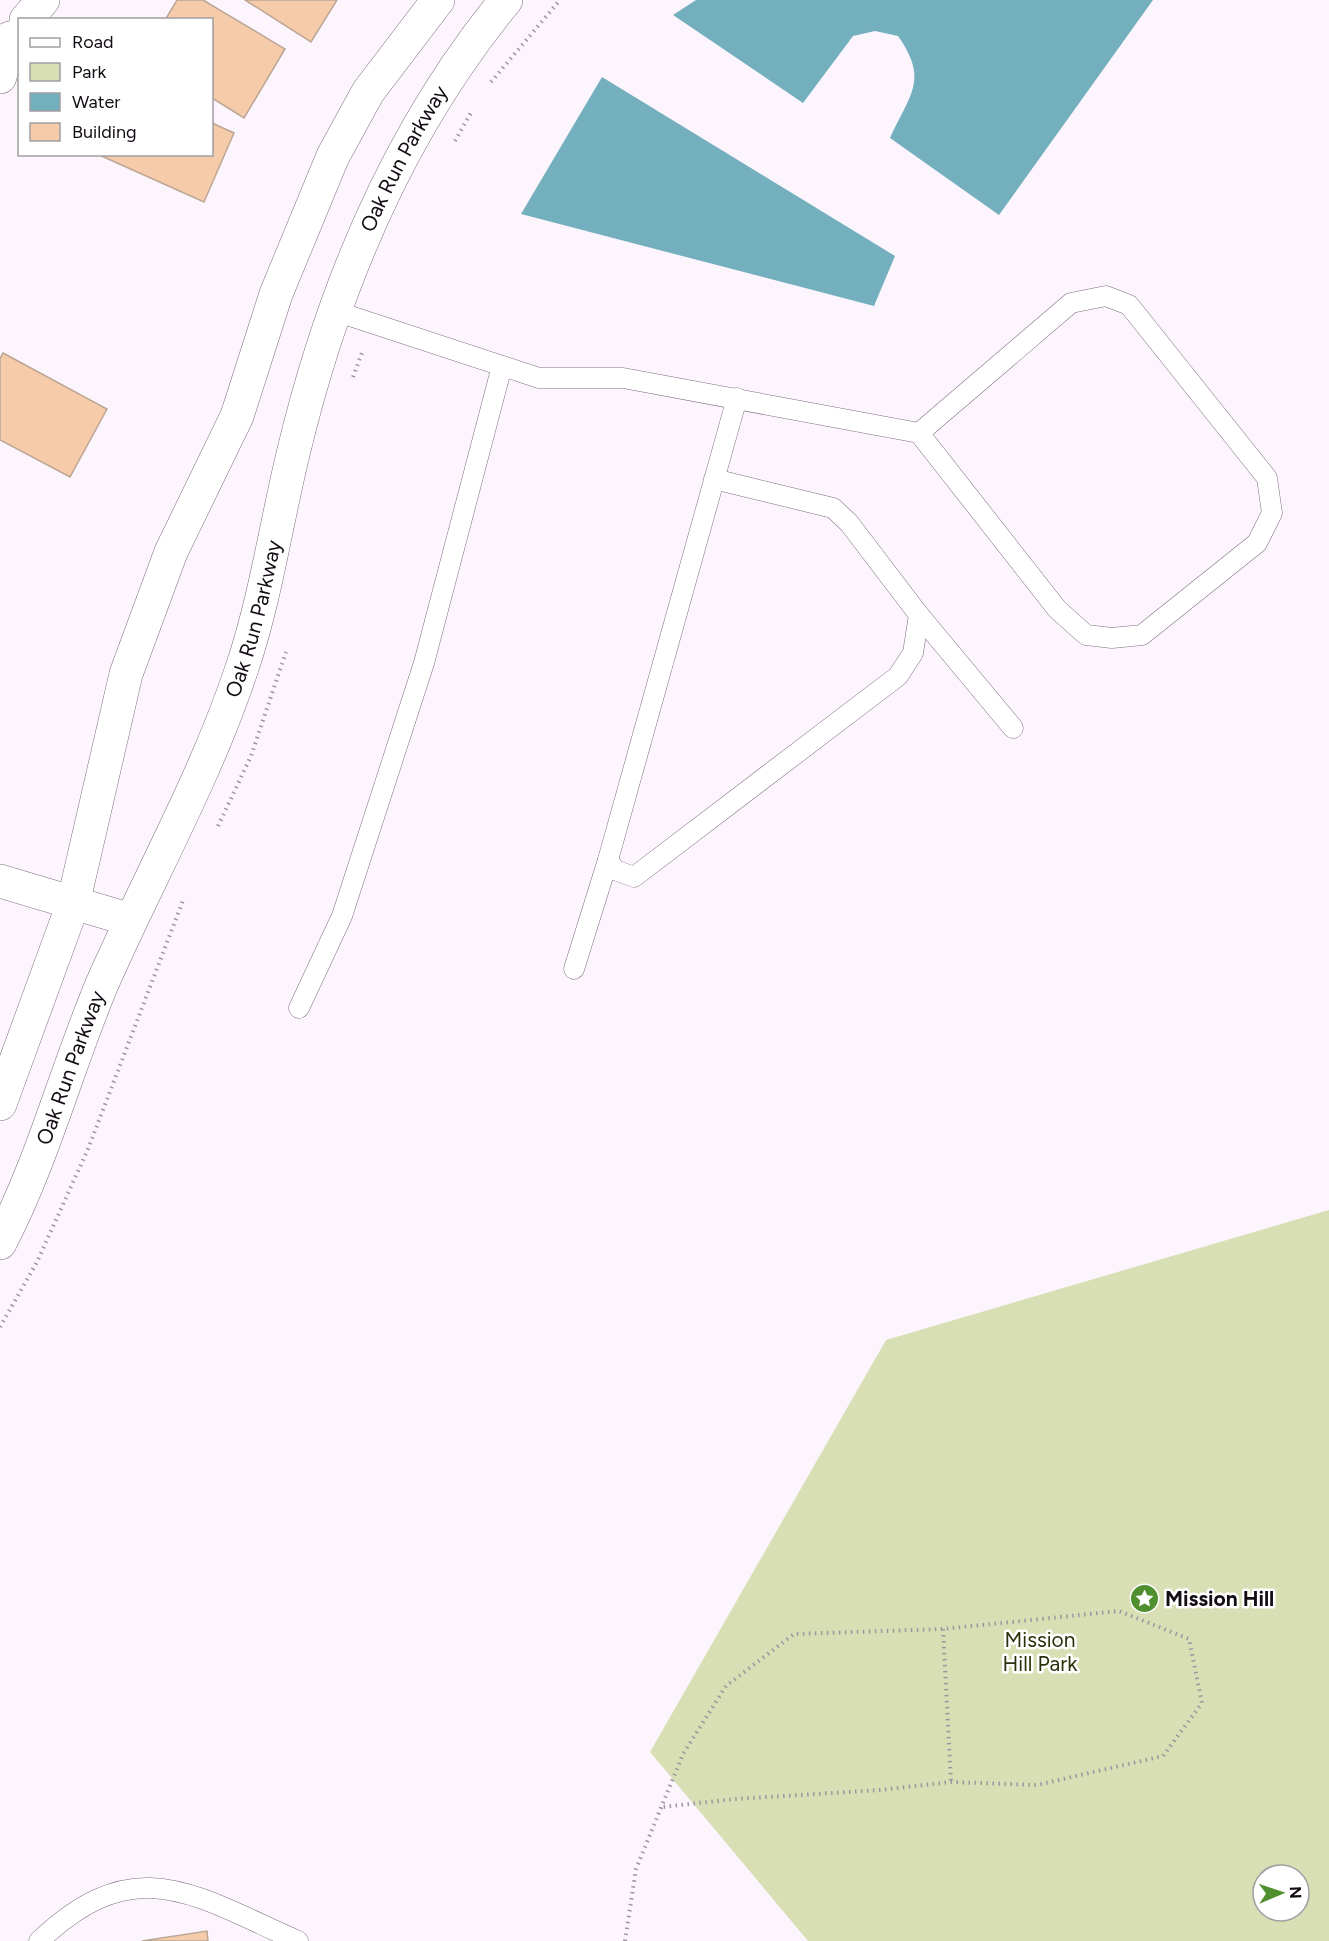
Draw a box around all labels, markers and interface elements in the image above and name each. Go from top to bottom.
legend [18,18,213,156]
text: Road [72,31,113,53]
text: Park [72,61,107,83]
street label: Oak Run Parkway [355,81,453,235]
text: Water [72,91,120,113]
text: Building [72,121,137,143]
street label: Oak Run Parkway [220,538,286,701]
street label: Oak Run Parkway [31,987,110,1148]
place icon: Mission Hill [1128,1583,1160,1615]
place label: Mission Hill [1165,1586,1274,1611]
park label: Mission Hill Park [1002,1627,1078,1676]
north arrow [1251,1863,1311,1923]
text: N [1286,1886,1305,1899]

